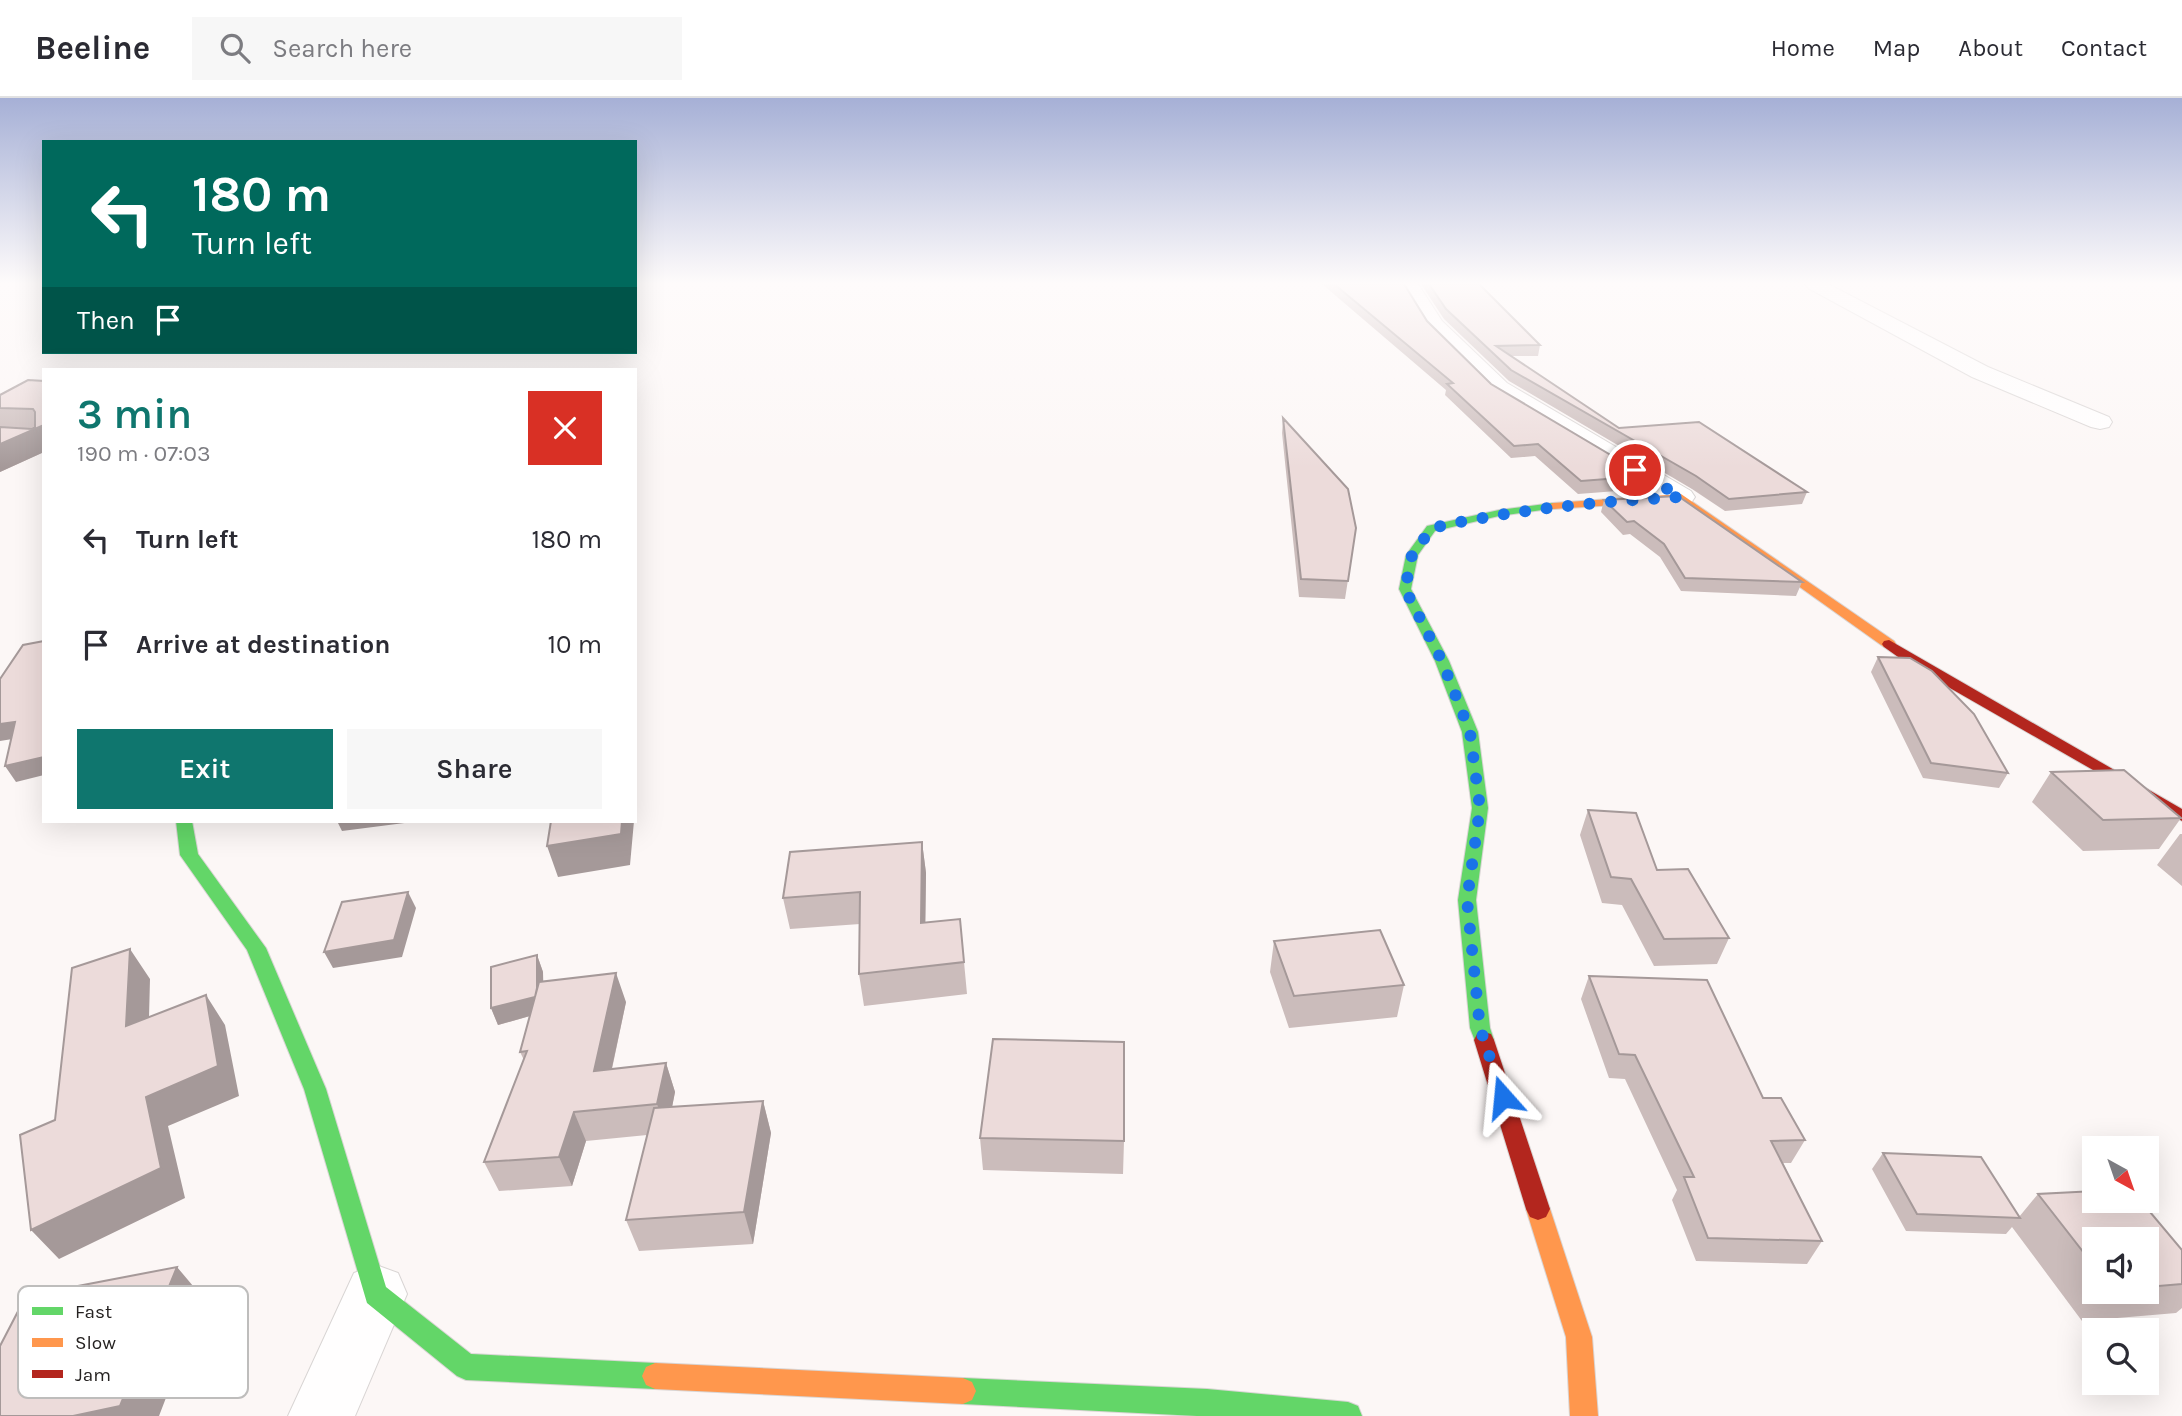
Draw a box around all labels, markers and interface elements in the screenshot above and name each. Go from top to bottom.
search box [192,17,682,80]
text: Beeline [35,29,150,67]
icon: search [216,29,254,67]
text: Search here [272,33,412,64]
text: Home [1771,34,1835,62]
text: Map [1873,34,1920,62]
text: About [1958,34,2023,62]
text: Contact [2061,34,2147,62]
text: 180 m [192,166,331,223]
icon: left [77,168,168,259]
text: Turn left [192,225,312,262]
icon: arrive [149,301,187,339]
text: Then [77,305,135,336]
text: 3 min [77,389,192,439]
button: close [528,391,602,465]
text: 190 m · 07:03 [77,440,211,467]
pin [1605,440,1665,500]
icon: arrive [1616,451,1654,489]
icon: left [77,521,115,559]
text: Turn left [136,524,238,555]
text: 180 m [532,524,602,555]
icon: arrive [77,626,115,664]
text: Arrive at destination [136,629,390,660]
text: 10 m [547,629,602,660]
button: Exit [77,729,333,809]
button: Share [347,729,602,809]
position arrow [1466,1060,1540,1134]
north arrow [2082,1136,2160,1213]
map controls [2082,1136,2159,1395]
button: sound [2082,1227,2159,1304]
legend [18,1286,248,1398]
text: Fast [75,1301,112,1323]
button: search [2082,1318,2159,1395]
text: Slow [75,1332,116,1354]
text: Jam [75,1364,111,1386]

